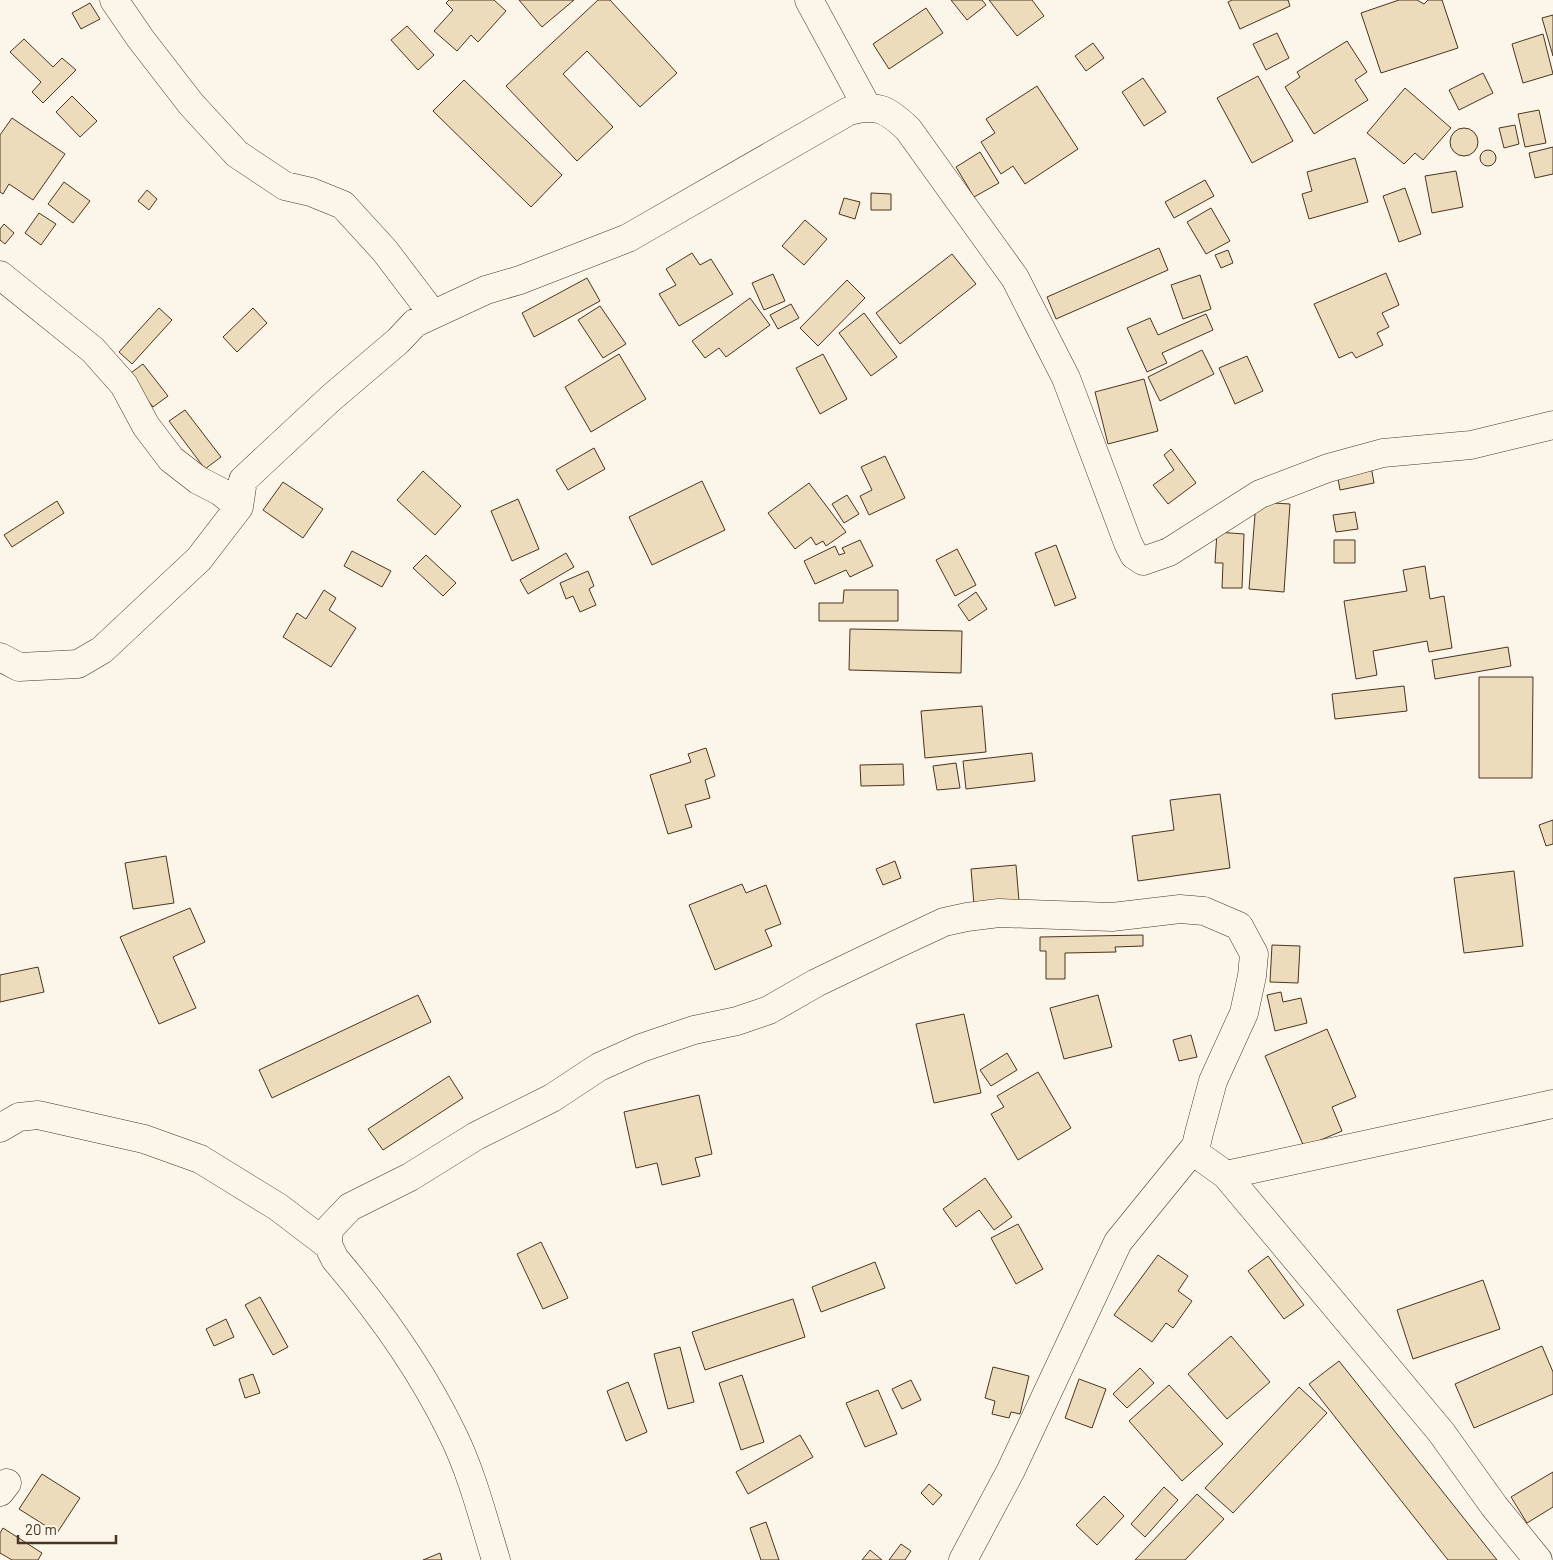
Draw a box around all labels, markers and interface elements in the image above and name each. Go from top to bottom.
scale bar [18,1512,115,1544]
text: 20 m [25,1520,57,1538]

